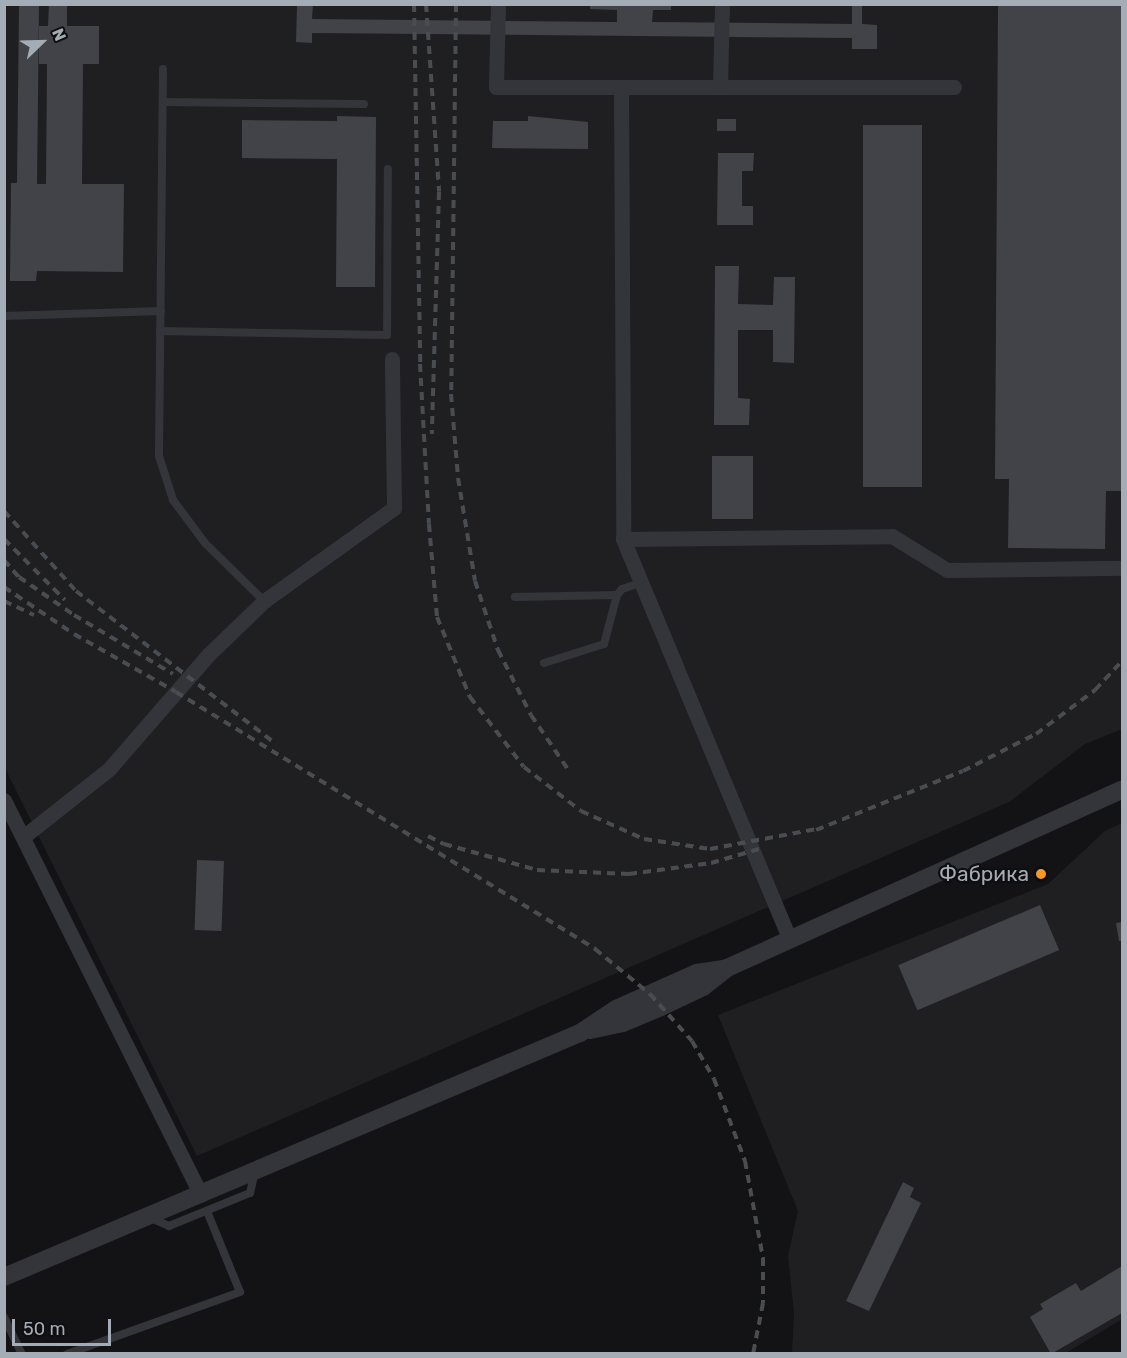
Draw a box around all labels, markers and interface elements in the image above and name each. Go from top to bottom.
north arrow [12,12,72,72]
text: N [48,26,70,44]
place label: Фабрика [939,861,1029,887]
marker: Фабрика [1034,867,1048,881]
scale bar [15,1307,114,1345]
text: 50 m [23,1318,66,1340]

